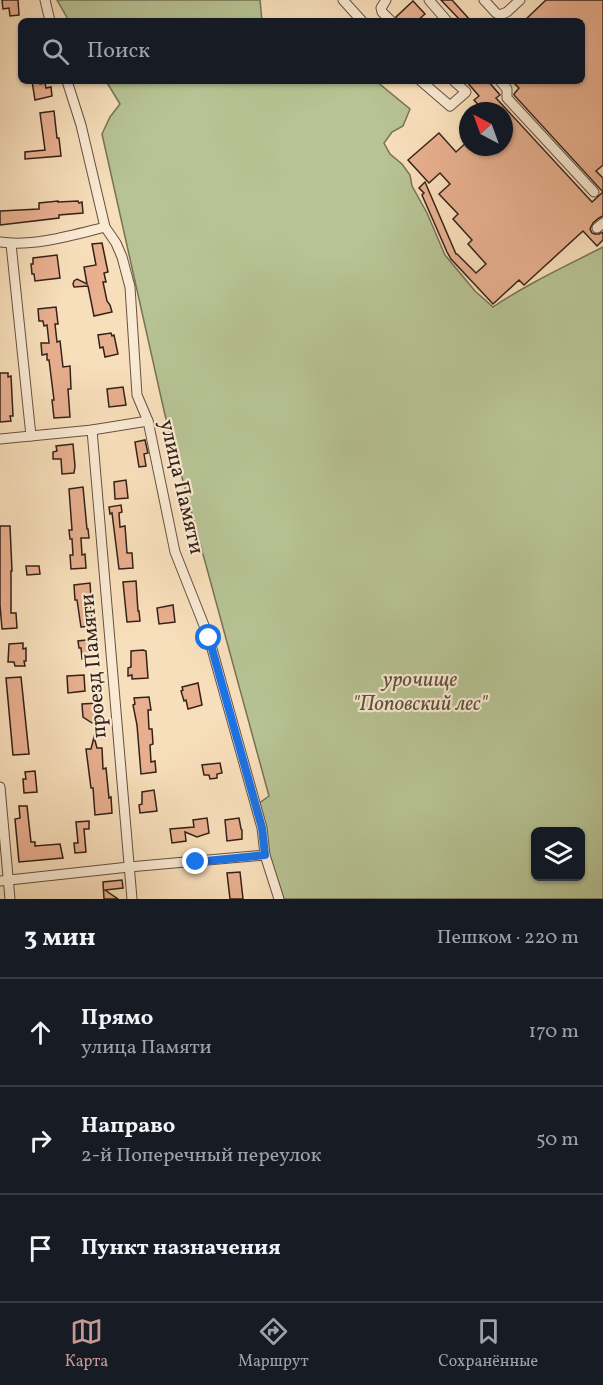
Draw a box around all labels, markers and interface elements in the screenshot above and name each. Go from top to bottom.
search box [18,18,585,84]
icon: search [39,35,72,68]
text: Поиск [87,36,150,67]
north arrow [459,102,513,156]
street label: улица Памяти [151,417,211,557]
street label: проезд Памяти [73,592,115,740]
route start [195,624,221,650]
park label: урочище "Поповский лес" [352,666,489,719]
map controls [531,827,585,881]
button: layers [531,827,585,881]
route end [182,848,208,874]
text: 3 мин [24,920,96,956]
text: Пешком · 220 m [437,924,579,952]
text: Прямо [81,1003,153,1034]
icon: ahead [24,1016,57,1049]
text: 170 m [529,1018,579,1046]
text: улица Памяти [81,1034,212,1062]
text: Направо [81,1111,175,1142]
icon: right [24,1124,57,1157]
text: 50 m [536,1126,579,1154]
text: 2-й Поперечный переулок [81,1142,321,1170]
icon: arrive [24,1232,57,1265]
text: Пункт назначения [81,1233,281,1264]
tab: Карта [65,1315,108,1373]
tab: Маршрут [238,1315,309,1373]
tab: Сохранённые [438,1315,538,1373]

